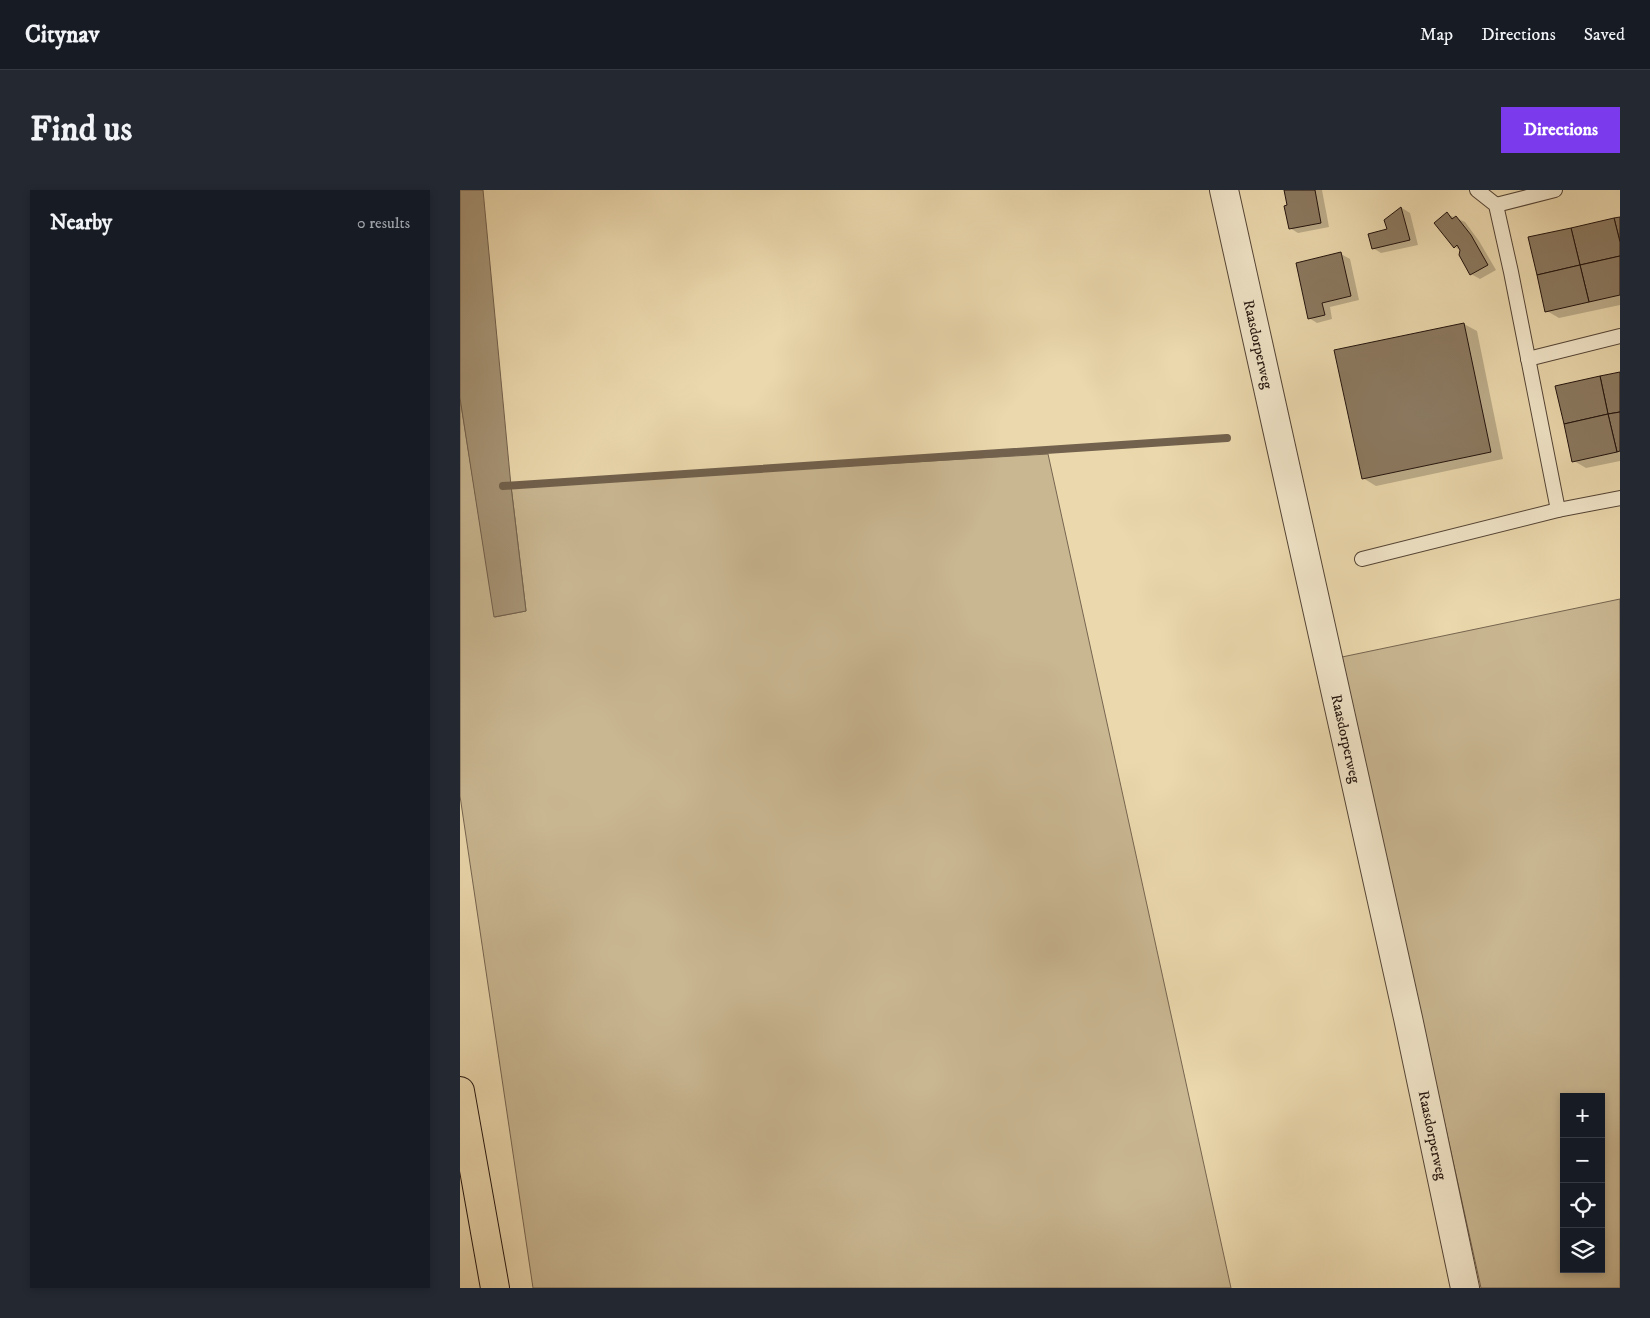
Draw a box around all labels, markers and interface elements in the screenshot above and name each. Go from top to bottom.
text: Citynav [25,20,99,50]
text: Map [1420,24,1453,46]
text: Directions [1481,24,1556,46]
text: Saved [1584,24,1625,46]
button: Directions [1501,107,1620,153]
text: Find us [30,108,132,152]
text: Nearby [50,210,112,236]
text: 0 results [357,213,410,233]
street label: Raasdorperweg [1239,298,1278,391]
street label: Raasdorperweg [1327,692,1365,786]
street label: Raasdorperweg [1414,1089,1452,1182]
map controls [1560,1093,1605,1273]
button: + [1560,1093,1605,1138]
button: − [1560,1138,1605,1183]
button: locate [1560,1183,1605,1228]
button: layers [1560,1228,1605,1273]

